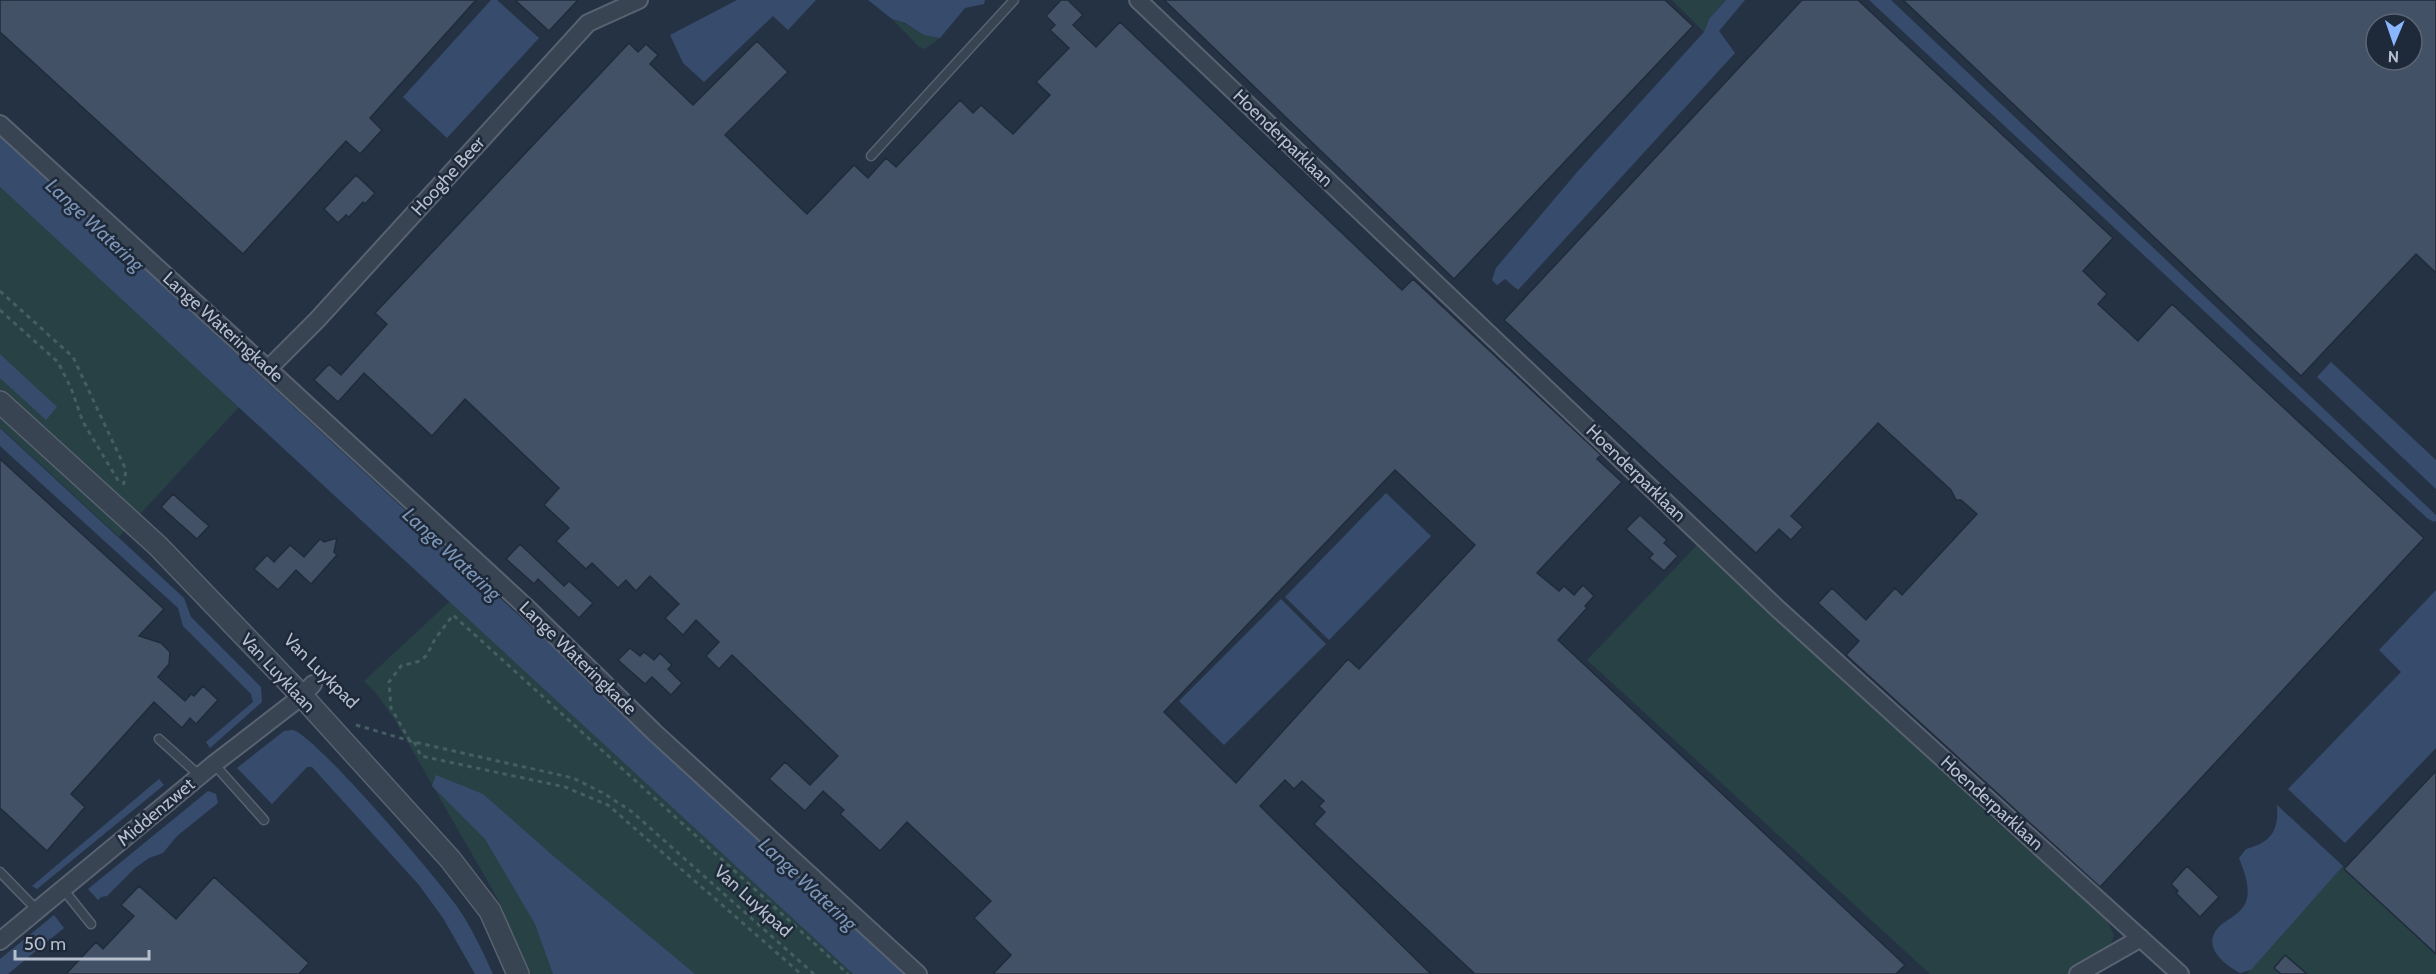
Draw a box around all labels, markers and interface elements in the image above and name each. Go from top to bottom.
north arrow [2364,12,2424,72]
text: N [2388,47,2399,66]
street label: Hoenderparklaan [1228,85,1338,191]
street label: Hooghe Beer [407,132,490,220]
water label: Lange Watering [41,173,150,277]
street label: Lange Wateringkade [158,267,288,387]
street label: Hoenderparklaan [1581,420,1691,526]
water label: Lange Watering [398,502,507,606]
street label: Lange Wateringkade [515,597,641,719]
street label: Van Luyklaan [236,629,320,717]
street label: Van Luykpad [279,629,363,713]
street label: Hoenderparklaan [1936,751,2048,855]
street label: Middenzwet [113,773,199,851]
water label: Lange Watering [754,832,863,936]
street label: Van Luykpad [710,860,796,942]
scale bar [15,923,148,961]
text: 50 m [24,933,66,955]

